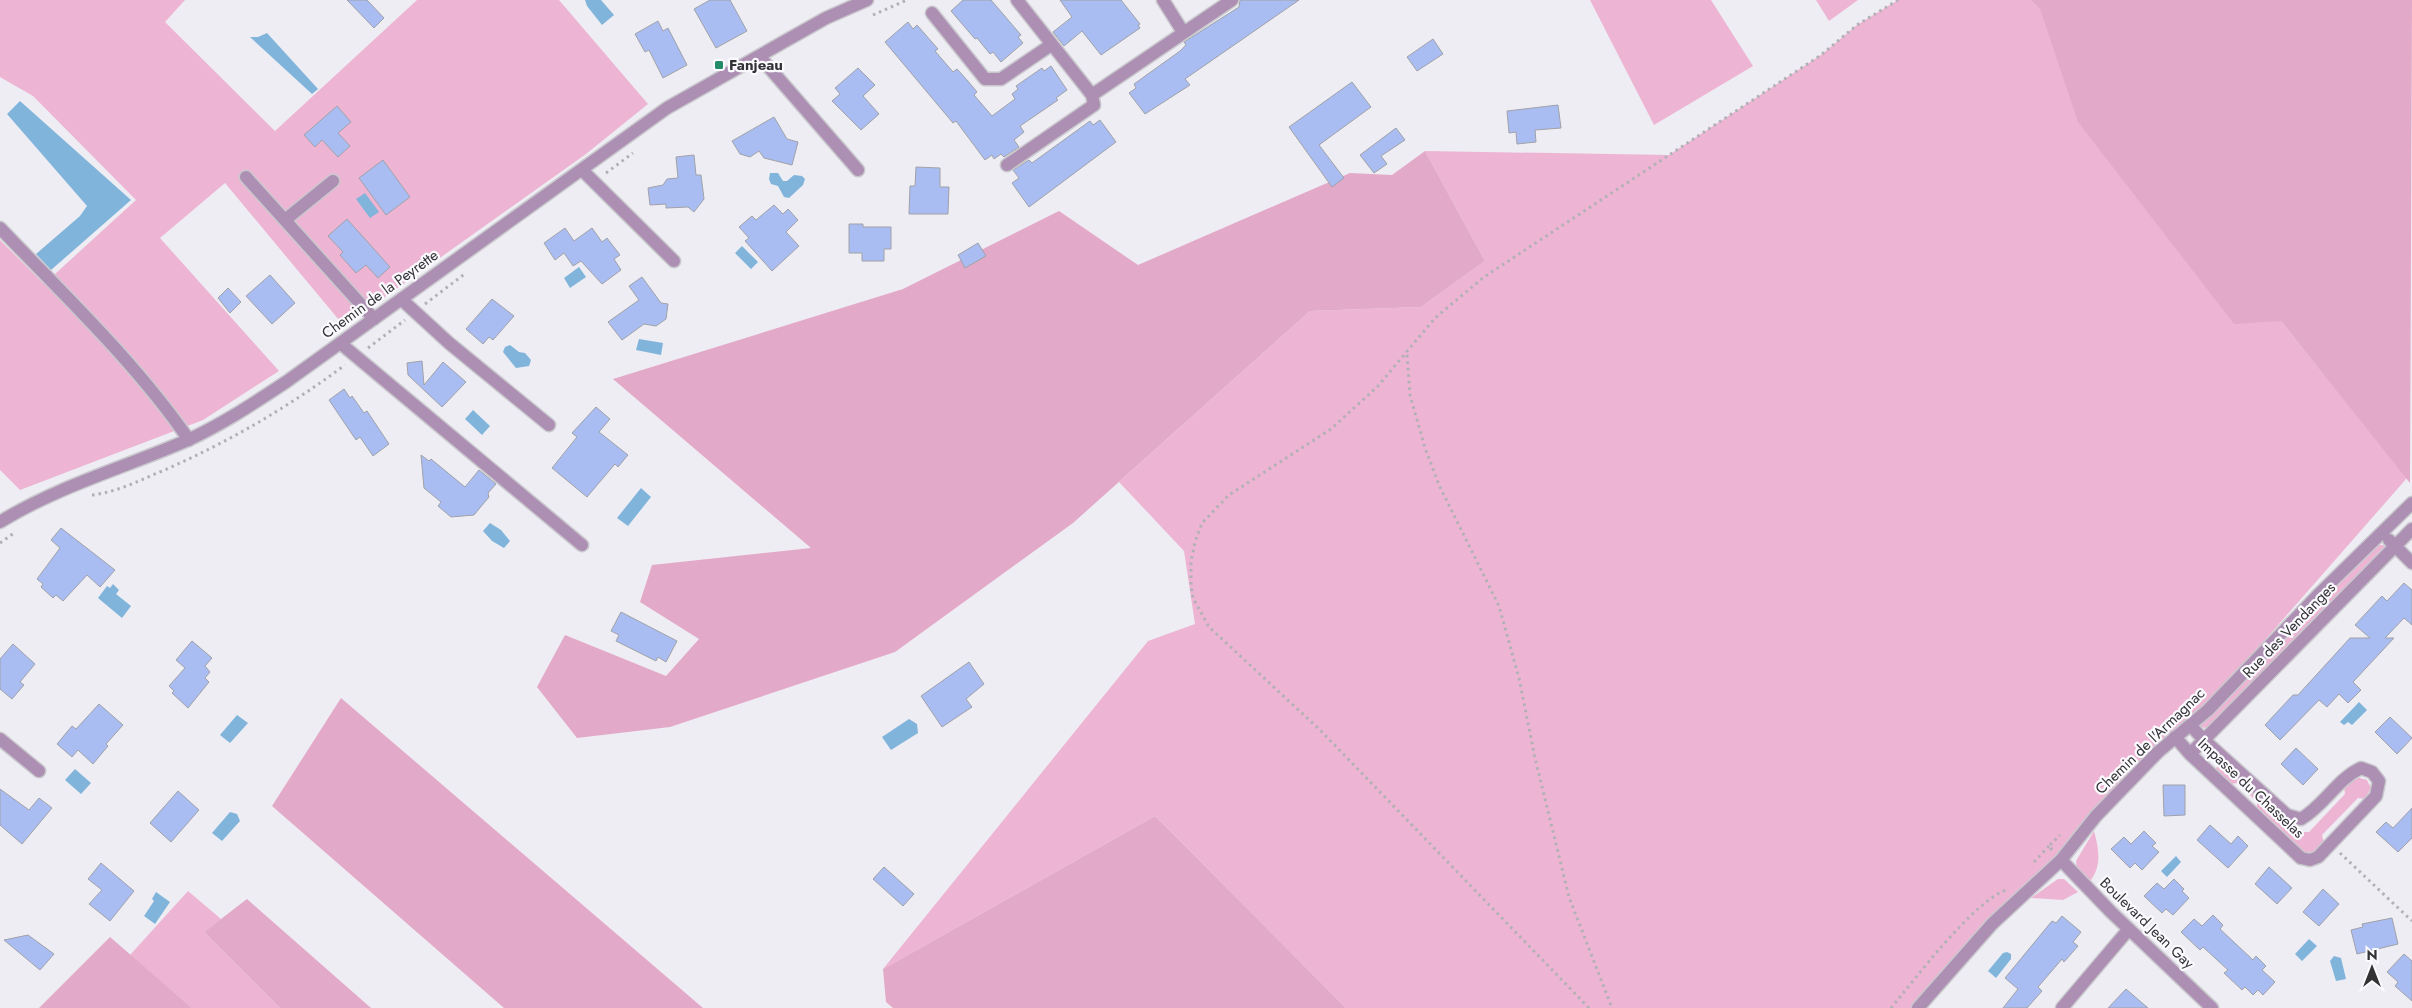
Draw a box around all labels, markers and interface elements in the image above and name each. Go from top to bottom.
place label: Fanjeau [729,54,783,76]
marker: Fanjeau [713,59,725,71]
street label: Chemin de la Peyrette [317,244,443,344]
street label: Rue des Vendanges [2237,577,2341,683]
street label: Chemin de l'Armagnac [2090,683,2210,799]
street label: Impasse du Chasselas [2193,733,2309,843]
street label: Boulevard Jean Gay [2095,872,2199,974]
north arrow [2347,943,2397,993]
text: N [2366,945,2378,965]

